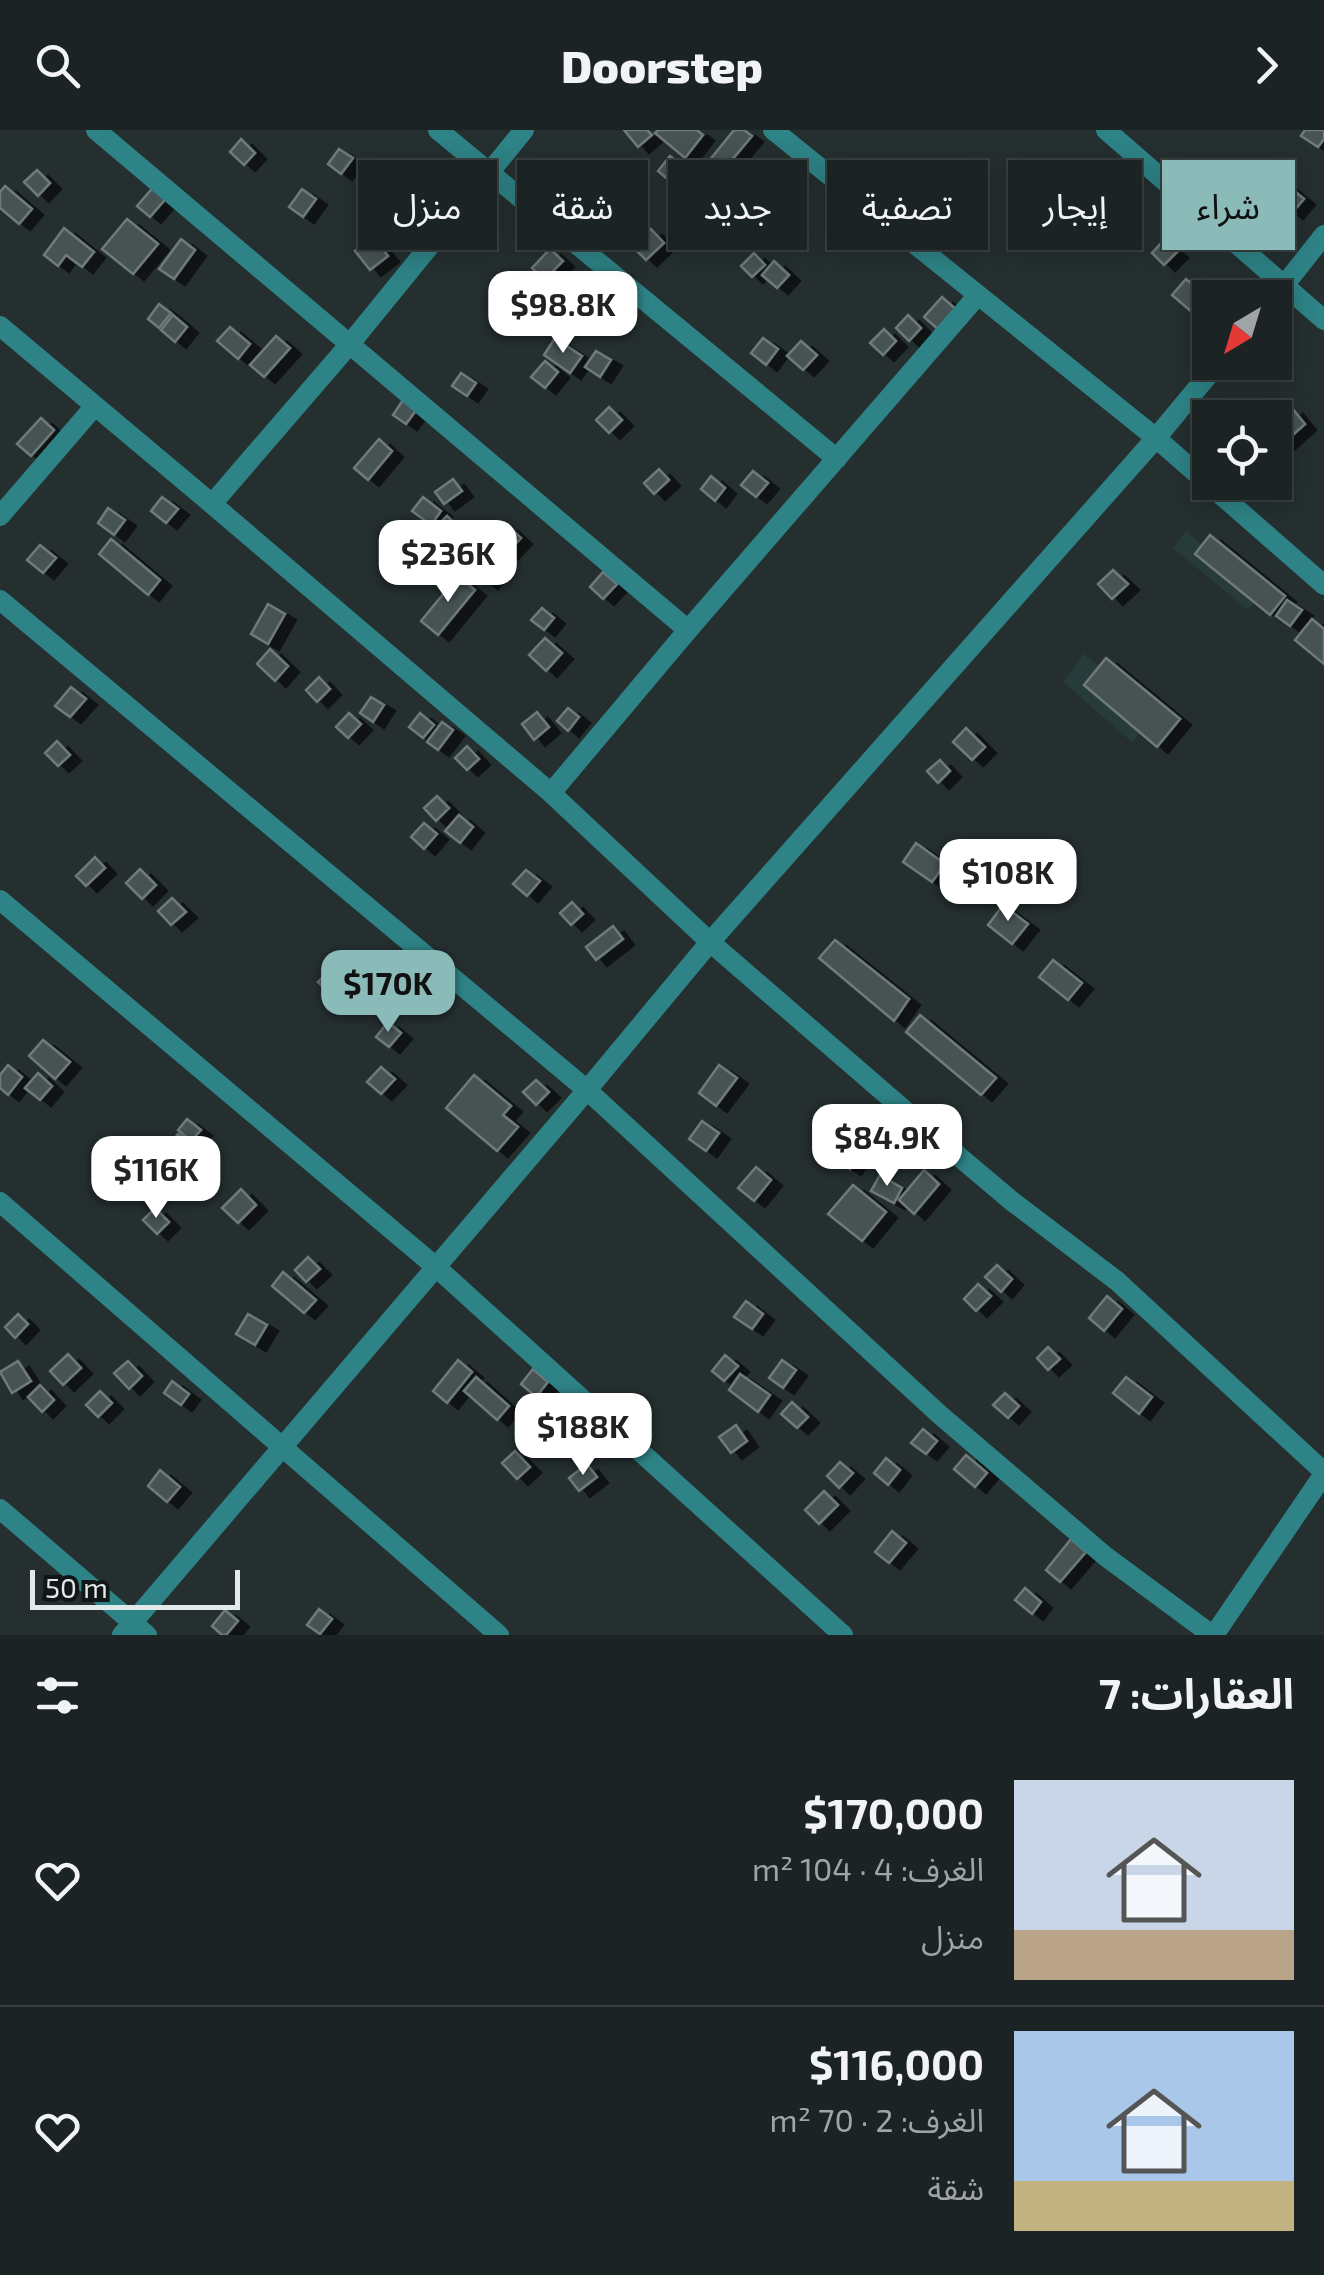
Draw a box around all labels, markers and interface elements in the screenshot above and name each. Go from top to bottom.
icon: search [30,38,85,93]
text: Doorstep [561,38,763,92]
icon: forward [1239,38,1294,93]
chip: منزل [358,160,497,250]
chip: شقة [517,160,648,250]
chip: جديد [668,160,807,250]
chip: تصفية [827,160,988,250]
chip: إيجار [1008,160,1142,250]
chip: شراء [1162,160,1295,250]
pin: $98.8K [482,271,644,356]
north arrow [1192,280,1292,380]
map controls [1192,280,1292,500]
text: $98.8K [510,284,616,322]
button: locate [1192,400,1292,500]
pin: $236K [378,520,518,605]
text: $236K [401,533,495,571]
pin: $108K [938,839,1078,924]
text: $108K [962,852,1054,890]
pin: $170K [318,950,458,1035]
text: $170K [343,963,433,1001]
pin: $84.9K [806,1104,968,1189]
text: $84.9K [834,1117,940,1155]
pin: $116K [86,1136,226,1221]
text: $116K [113,1149,199,1187]
pin: $188K [513,1393,653,1478]
text: $188K [537,1406,629,1444]
scale bar [30,1565,240,1610]
text: 50 m [45,1570,108,1604]
text: العقارات: 7 [1099,1667,1294,1717]
icon: filters [30,1668,85,1723]
text: $170,000 [803,1787,984,1837]
icon: home [1094,1820,1214,1940]
text: الغرف: 4 · 104 m² [752,1849,984,1887]
icon: heart [30,1853,85,1908]
text: منزل [921,1917,984,1955]
text: $116,000 [809,2038,984,2088]
icon: home [1094,2071,1214,2191]
text: الغرف: 2 · 70 m² [770,2100,984,2138]
icon: heart [30,2104,85,2159]
text: شقة [928,2168,984,2206]

